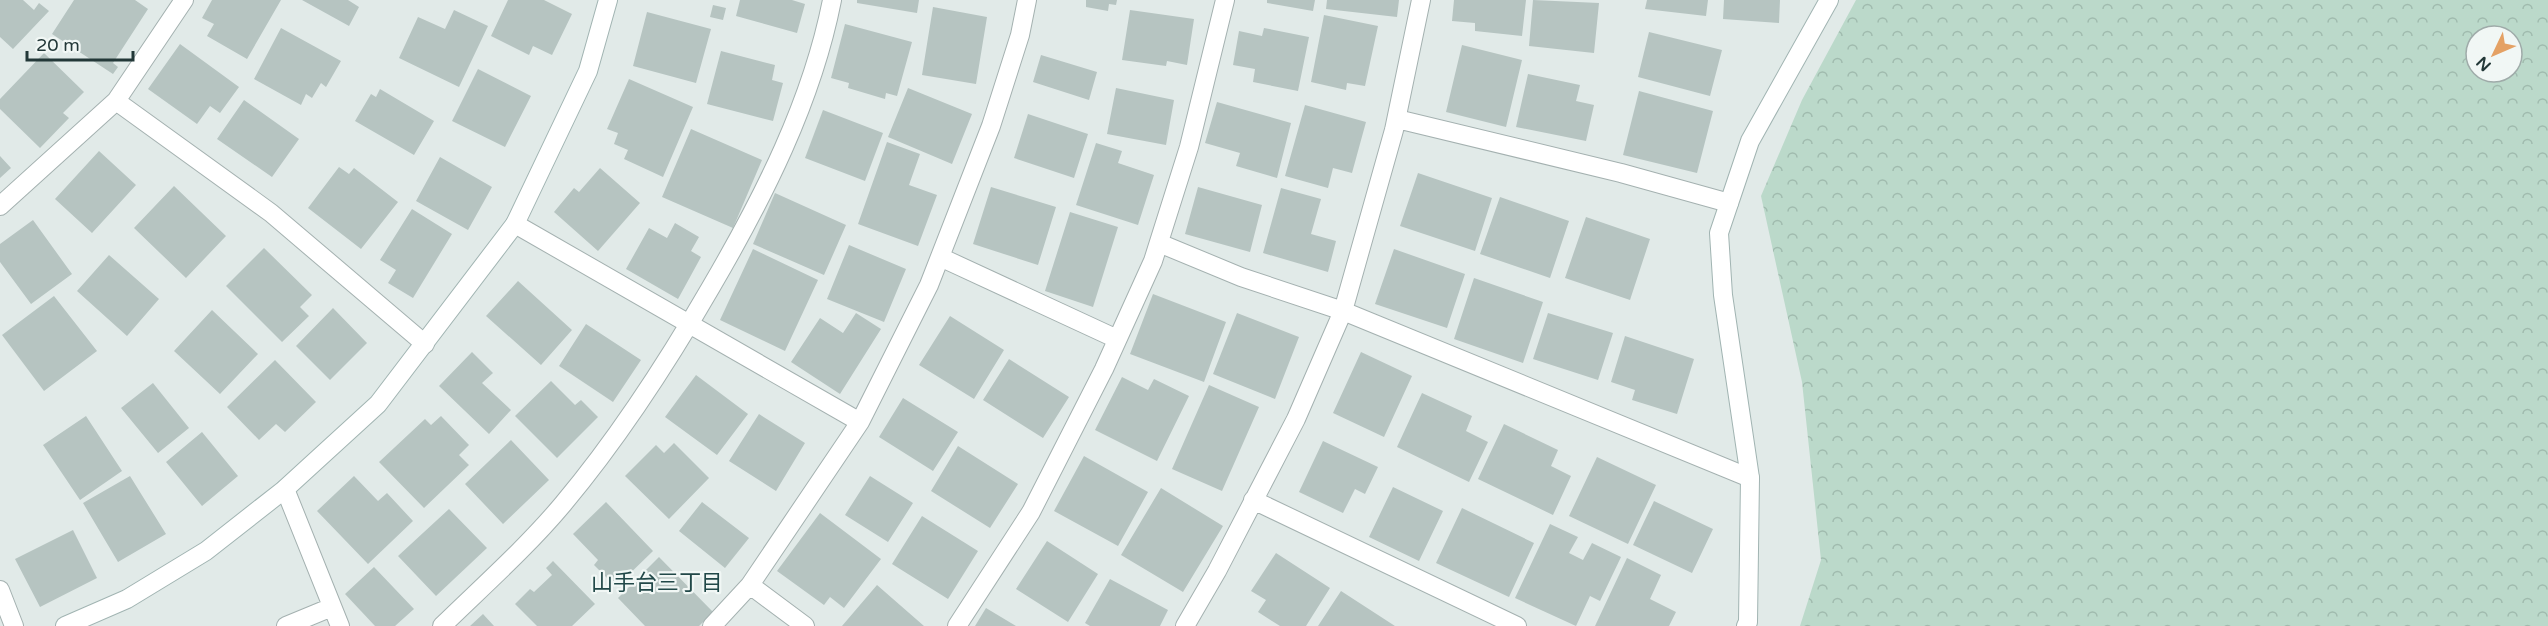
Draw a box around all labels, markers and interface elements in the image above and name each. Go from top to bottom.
scale bar [27,24,134,62]
north arrow [2464,24,2524,84]
text: 20 m [36,34,80,56]
text: N [2472,52,2496,75]
district label: 山手台三丁目 [591,570,723,596]

